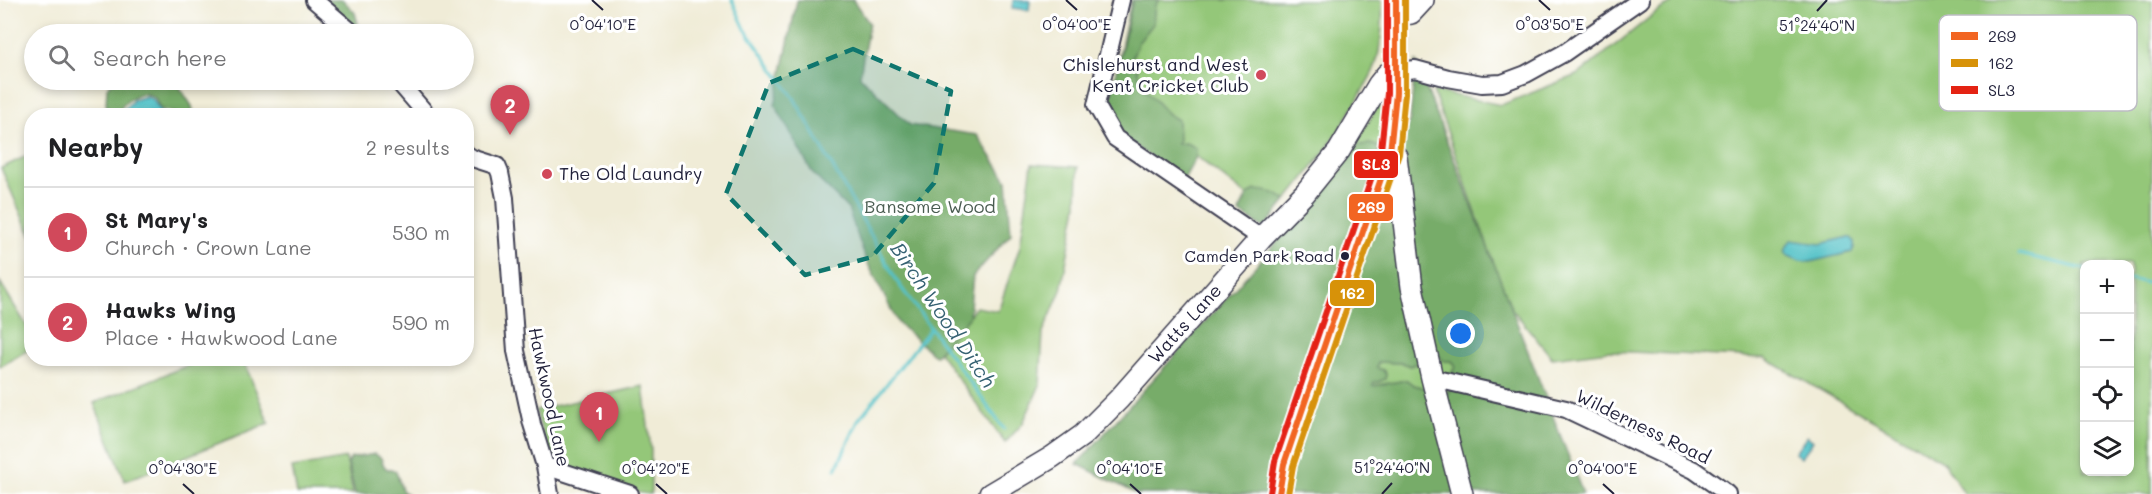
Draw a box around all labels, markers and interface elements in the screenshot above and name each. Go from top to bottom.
text: 0°04'10"E [570,14,637,34]
text: 0°04'00"E [1043,14,1112,34]
text: 0°03'50"E [1516,14,1585,34]
text: 51°24'40"N [1779,15,1855,35]
legend [1939,15,2137,111]
search box [24,24,474,90]
text: 269 [1988,25,2016,46]
icon: search [45,41,78,74]
text: Search here [93,43,227,72]
place label: Chislehurst and West Kent Cricket Club [1063,52,1249,97]
text: 162 [1988,52,2014,73]
marker: Chislehurst and West Kent Cricket Club [1254,68,1268,82]
text: SL3 [1988,79,2015,100]
pin: 2 [490,86,530,135]
text: Nearby [48,130,143,164]
text: 2 results [366,134,450,160]
line badge: SL3 [1353,150,1399,179]
text: SL3 [1362,153,1391,174]
place label: The Old Laundry [559,161,702,185]
marker: The Old Laundry [540,167,554,181]
line badge: 269 [1348,193,1394,222]
park label: Bansome Wood [864,194,996,218]
text: 269 [1357,196,1385,217]
text: St Mary's [105,205,208,234]
text: 1 [63,219,72,245]
text: 530 m [392,219,450,245]
text: Church · Crown Lane [105,234,312,260]
water label: Birch Wood Ditch [885,237,1002,392]
place label: Camden Park Road [1185,245,1334,266]
marker: Camden Park Road [1339,250,1351,262]
map controls [2080,260,2134,476]
button: + [2080,260,2134,314]
street label: Watts Lane [1142,278,1226,368]
line badge: 162 [1329,279,1375,307]
text: 162 [1339,282,1365,303]
text: Hawks Wing [105,295,236,324]
text: 2 [62,309,73,335]
text: 590 m [392,309,450,335]
button: − [2080,314,2134,368]
your location [1446,319,1475,348]
text: Place · Hawkwood Lane [105,324,338,350]
street label: Hawkwood Lane [523,325,576,469]
button: locate [2080,368,2134,422]
street label: Wilderness Road [1572,383,1715,469]
pin: 1 [580,392,618,442]
button: layers [2080,422,2134,476]
text: 51°24'40"N [1354,457,1430,477]
text: 0°04'30"E [149,458,218,478]
text: 0°04'20"E [622,458,690,478]
text: 0°04'10"E [1097,458,1164,478]
text: 0°04'00"E [1569,458,1638,478]

